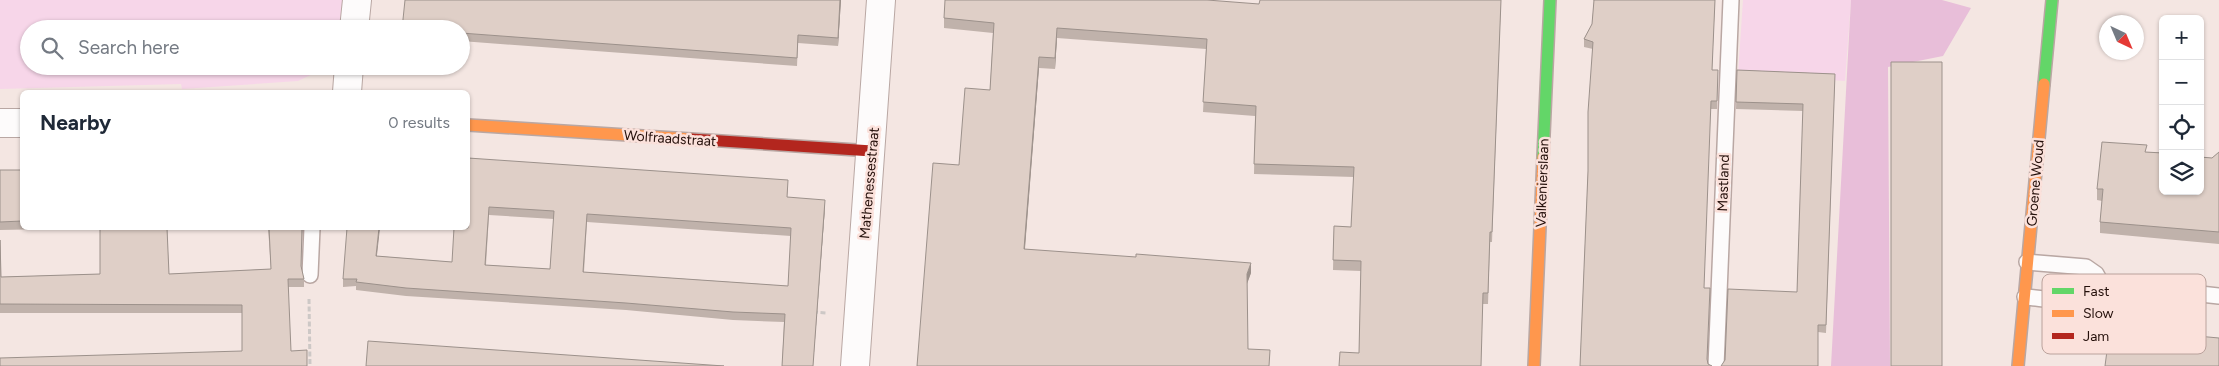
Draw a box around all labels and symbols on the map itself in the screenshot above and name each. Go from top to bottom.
north arrow [2099,15,2144,60]
street label: Wolfraadstraat [623,127,717,150]
street label: Mathenessestraat [856,127,883,240]
street label: Valkenierslaan [1532,138,1553,228]
street label: Groene Woud [2023,139,2048,227]
street label: Mastland [1714,154,1733,212]
legend [2042,274,2206,354]
text: Fast [2083,283,2109,300]
text: Slow [2083,305,2114,322]
text: Jam [2083,328,2109,345]

